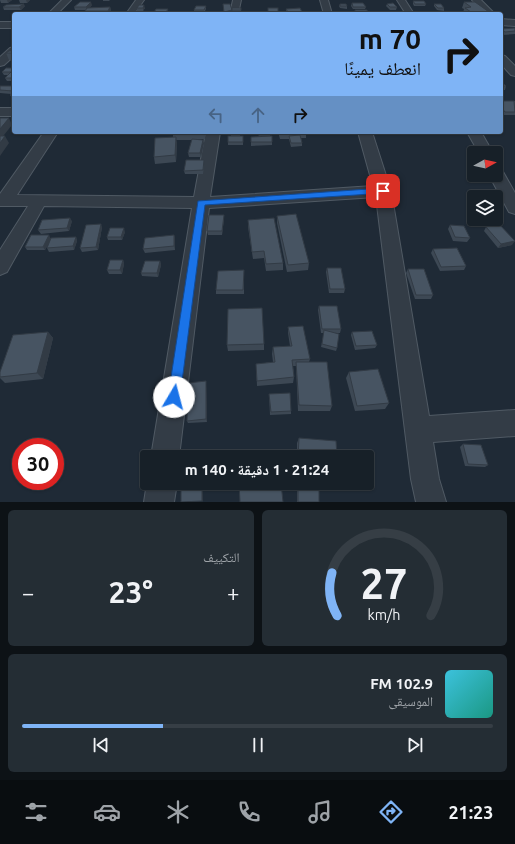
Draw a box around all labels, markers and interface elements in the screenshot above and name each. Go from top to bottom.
text: 70 m [359,23,421,54]
icon: right [435,28,487,80]
text: انعطف يمينًا [344,58,421,78]
icon: left [205,104,227,126]
icon: ahead [247,104,269,126]
icon: right [289,104,311,126]
north arrow [467,146,503,182]
map controls [467,146,503,226]
pin [366,174,400,208]
icon: arrive [372,180,394,202]
button: layers [467,190,503,226]
position arrow [153,376,195,418]
speed limit sign: 30 [12,438,64,490]
text: 21:24 · 1 دقيقة · 140 m [185,461,329,478]
text: التكييف [203,550,240,564]
text: 27 [361,560,408,607]
text: 23° [109,575,153,609]
text: − [22,580,34,605]
text: + [227,580,240,605]
text: km/h [368,607,401,623]
text: 102.9 FM [370,675,433,692]
text: الموسيقى [389,694,433,708]
icon: previous [90,734,112,756]
icon: pause [247,734,269,756]
icon: next [404,734,426,756]
icon: filters [22,798,50,826]
icon: car [93,798,121,826]
icon: climate [164,798,192,826]
icon: phone [235,798,263,826]
icon: music [306,798,334,826]
icon: directions [377,798,405,826]
text: 21:23 [448,802,493,822]

